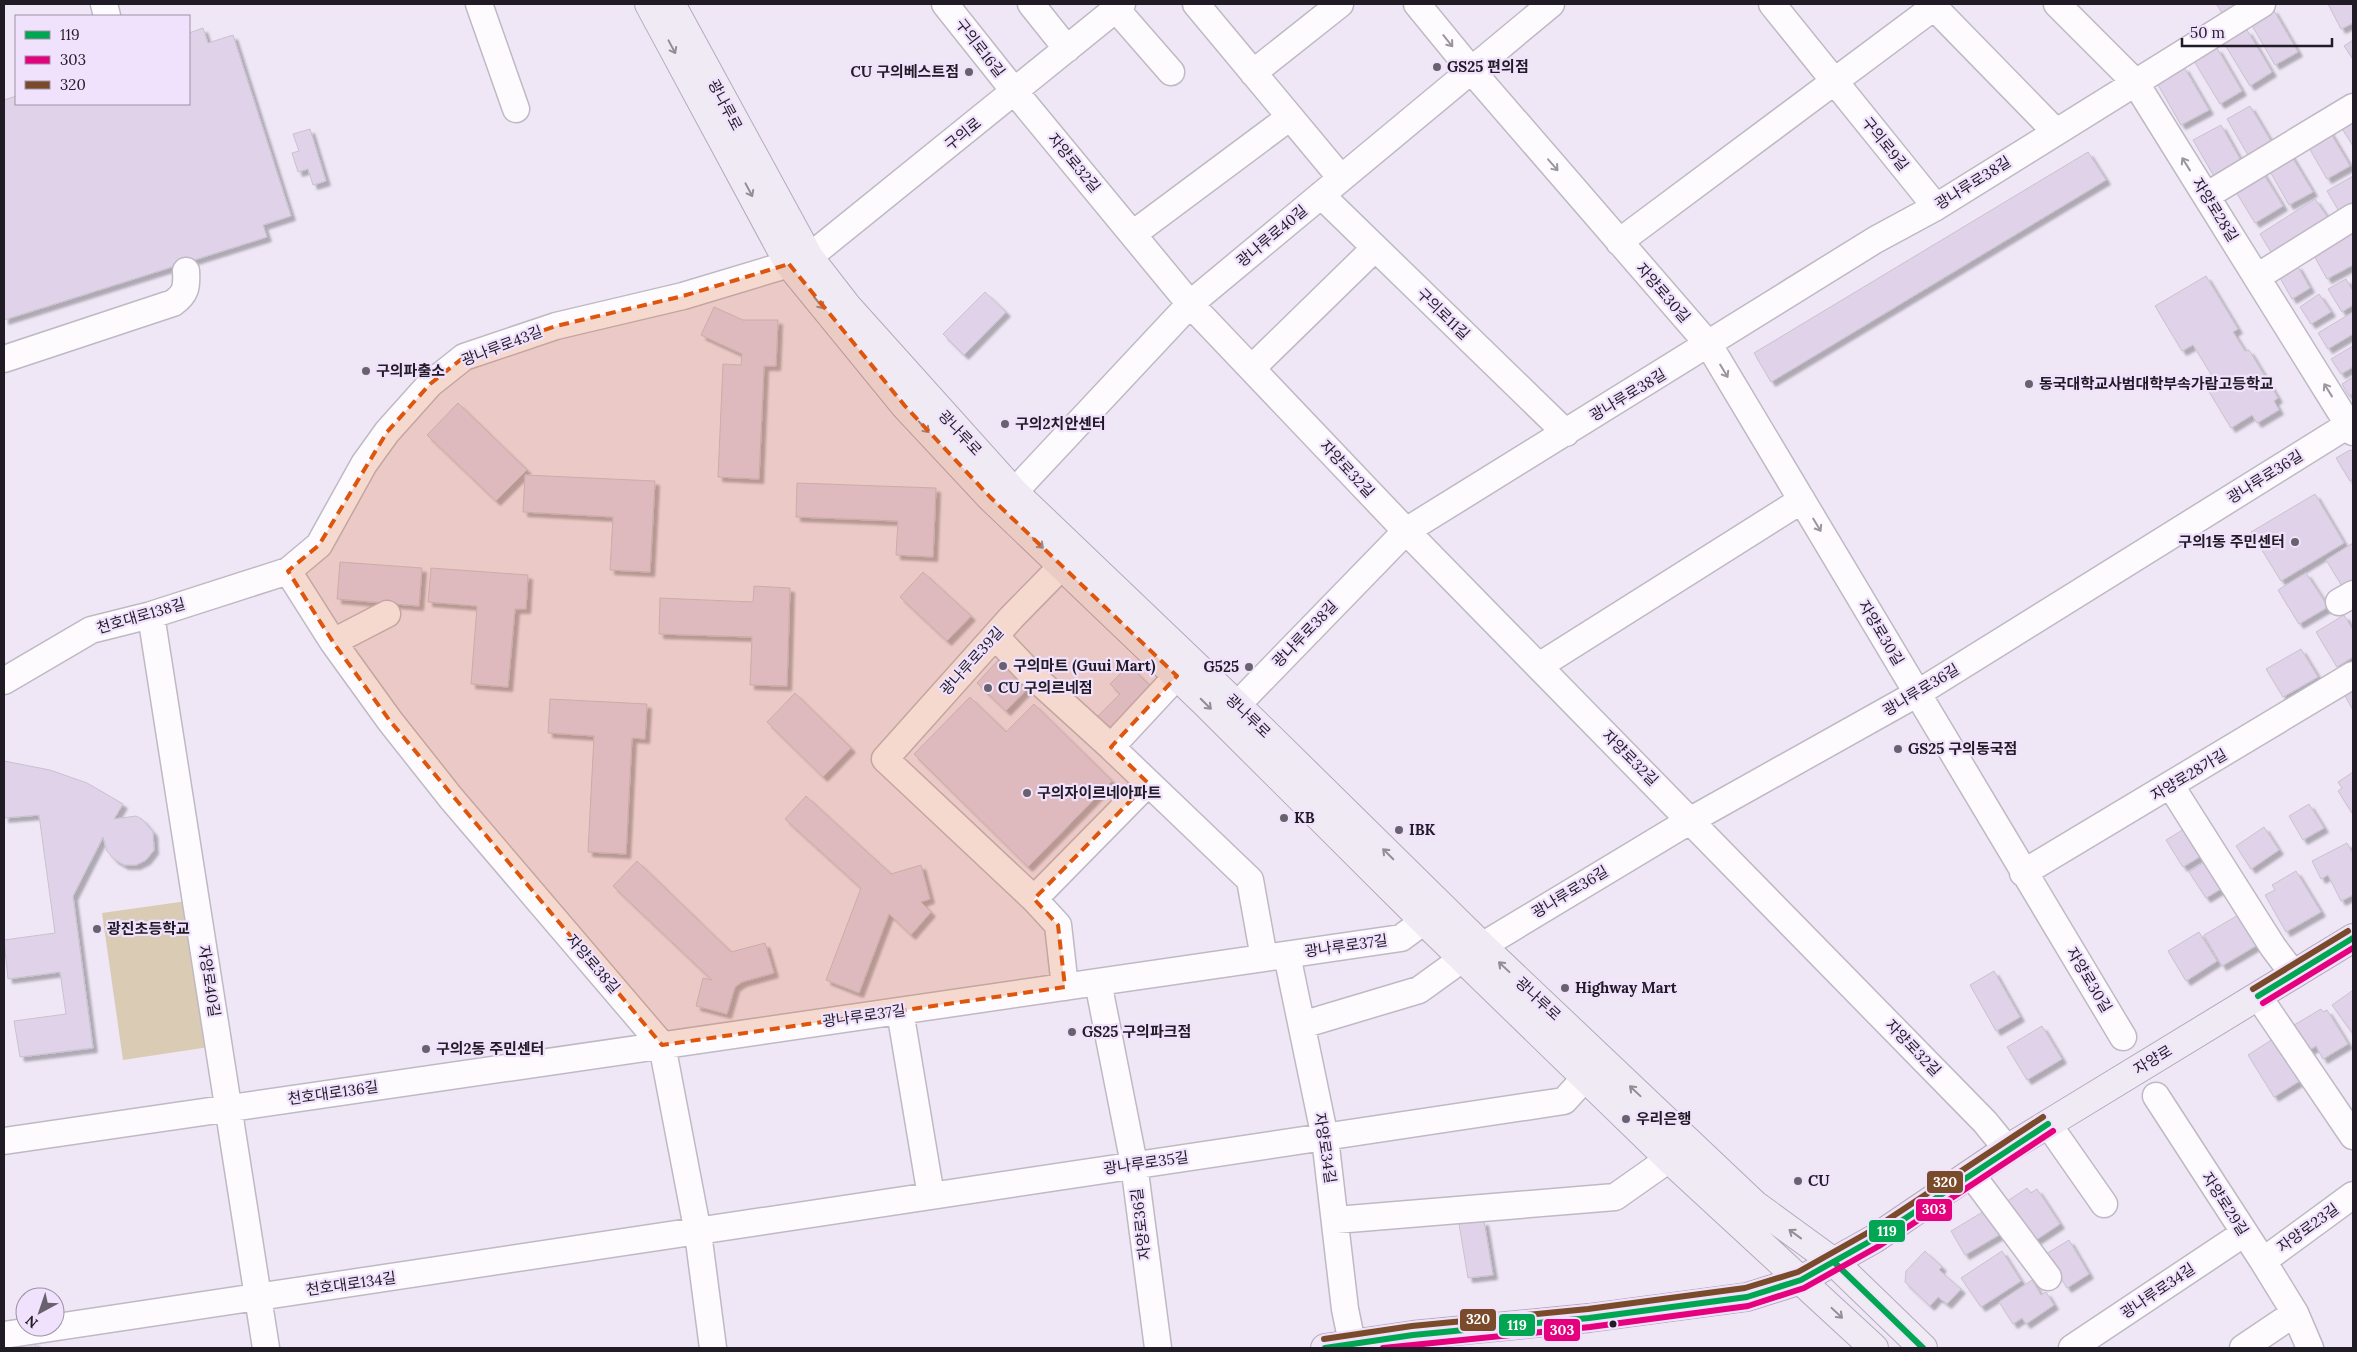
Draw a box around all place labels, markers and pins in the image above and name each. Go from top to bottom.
place label: GS25 편의점 [1447,57,1529,76]
marker: GS25 편의점 [1431,61,1443,73]
place label: CU 구의베스트점 [851,62,959,81]
marker: CU 구의베스트점 [963,66,975,78]
place label: 구의파출소 [376,361,445,380]
marker: 구의파출소 [360,365,372,377]
place label: 동국대학교사범대학부속가람고등학교 [2039,374,2274,393]
marker: 동국대학교사범대학부속가람고등학교 [2023,378,2035,390]
place label: 구의2치안센터 [1015,414,1106,433]
marker: 구의2치안센터 [999,418,1011,430]
place label: 구의1동 주민센터 [2178,532,2285,551]
marker: 구의1동 주민센터 [2289,536,2301,548]
place label: 구의마트 (Guui Mart) [1013,656,1156,676]
place label: G525 [1203,657,1239,676]
marker: 구의마트 (Guui Mart) [997,660,1009,672]
marker: G525 [1243,661,1255,673]
place label: CU 구의르네점 [998,678,1093,697]
marker: CU 구의르네점 [982,682,994,694]
place label: GS25 구의동국점 [1908,739,2017,758]
marker: GS25 구의동국점 [1892,743,1904,755]
place label: 구의자이르네아파트 [1037,783,1161,802]
marker: 구의자이르네아파트 [1021,787,1033,799]
place label: KB [1294,808,1315,827]
marker: KB [1278,812,1290,824]
place label: IBK [1409,820,1436,839]
marker: IBK [1393,824,1405,836]
place label: 광진초등학교 [107,919,190,938]
marker: 광진초등학교 [91,923,103,935]
place label: Highway Mart [1575,978,1678,997]
marker: Highway Mart [1559,982,1571,994]
place label: GS25 구의파크점 [1082,1022,1191,1041]
marker: GS25 구의파크점 [1066,1026,1078,1038]
place label: 구의2동 주민센터 [436,1039,545,1058]
marker: 구의2동 주민센터 [420,1043,432,1055]
place label: 우리은행 [1636,1109,1691,1128]
marker: 우리은행 [1620,1113,1632,1125]
place label: CU [1808,1171,1830,1190]
marker: CU [1792,1175,1804,1187]
unlabelled marker [1608,1319,1618,1329]

